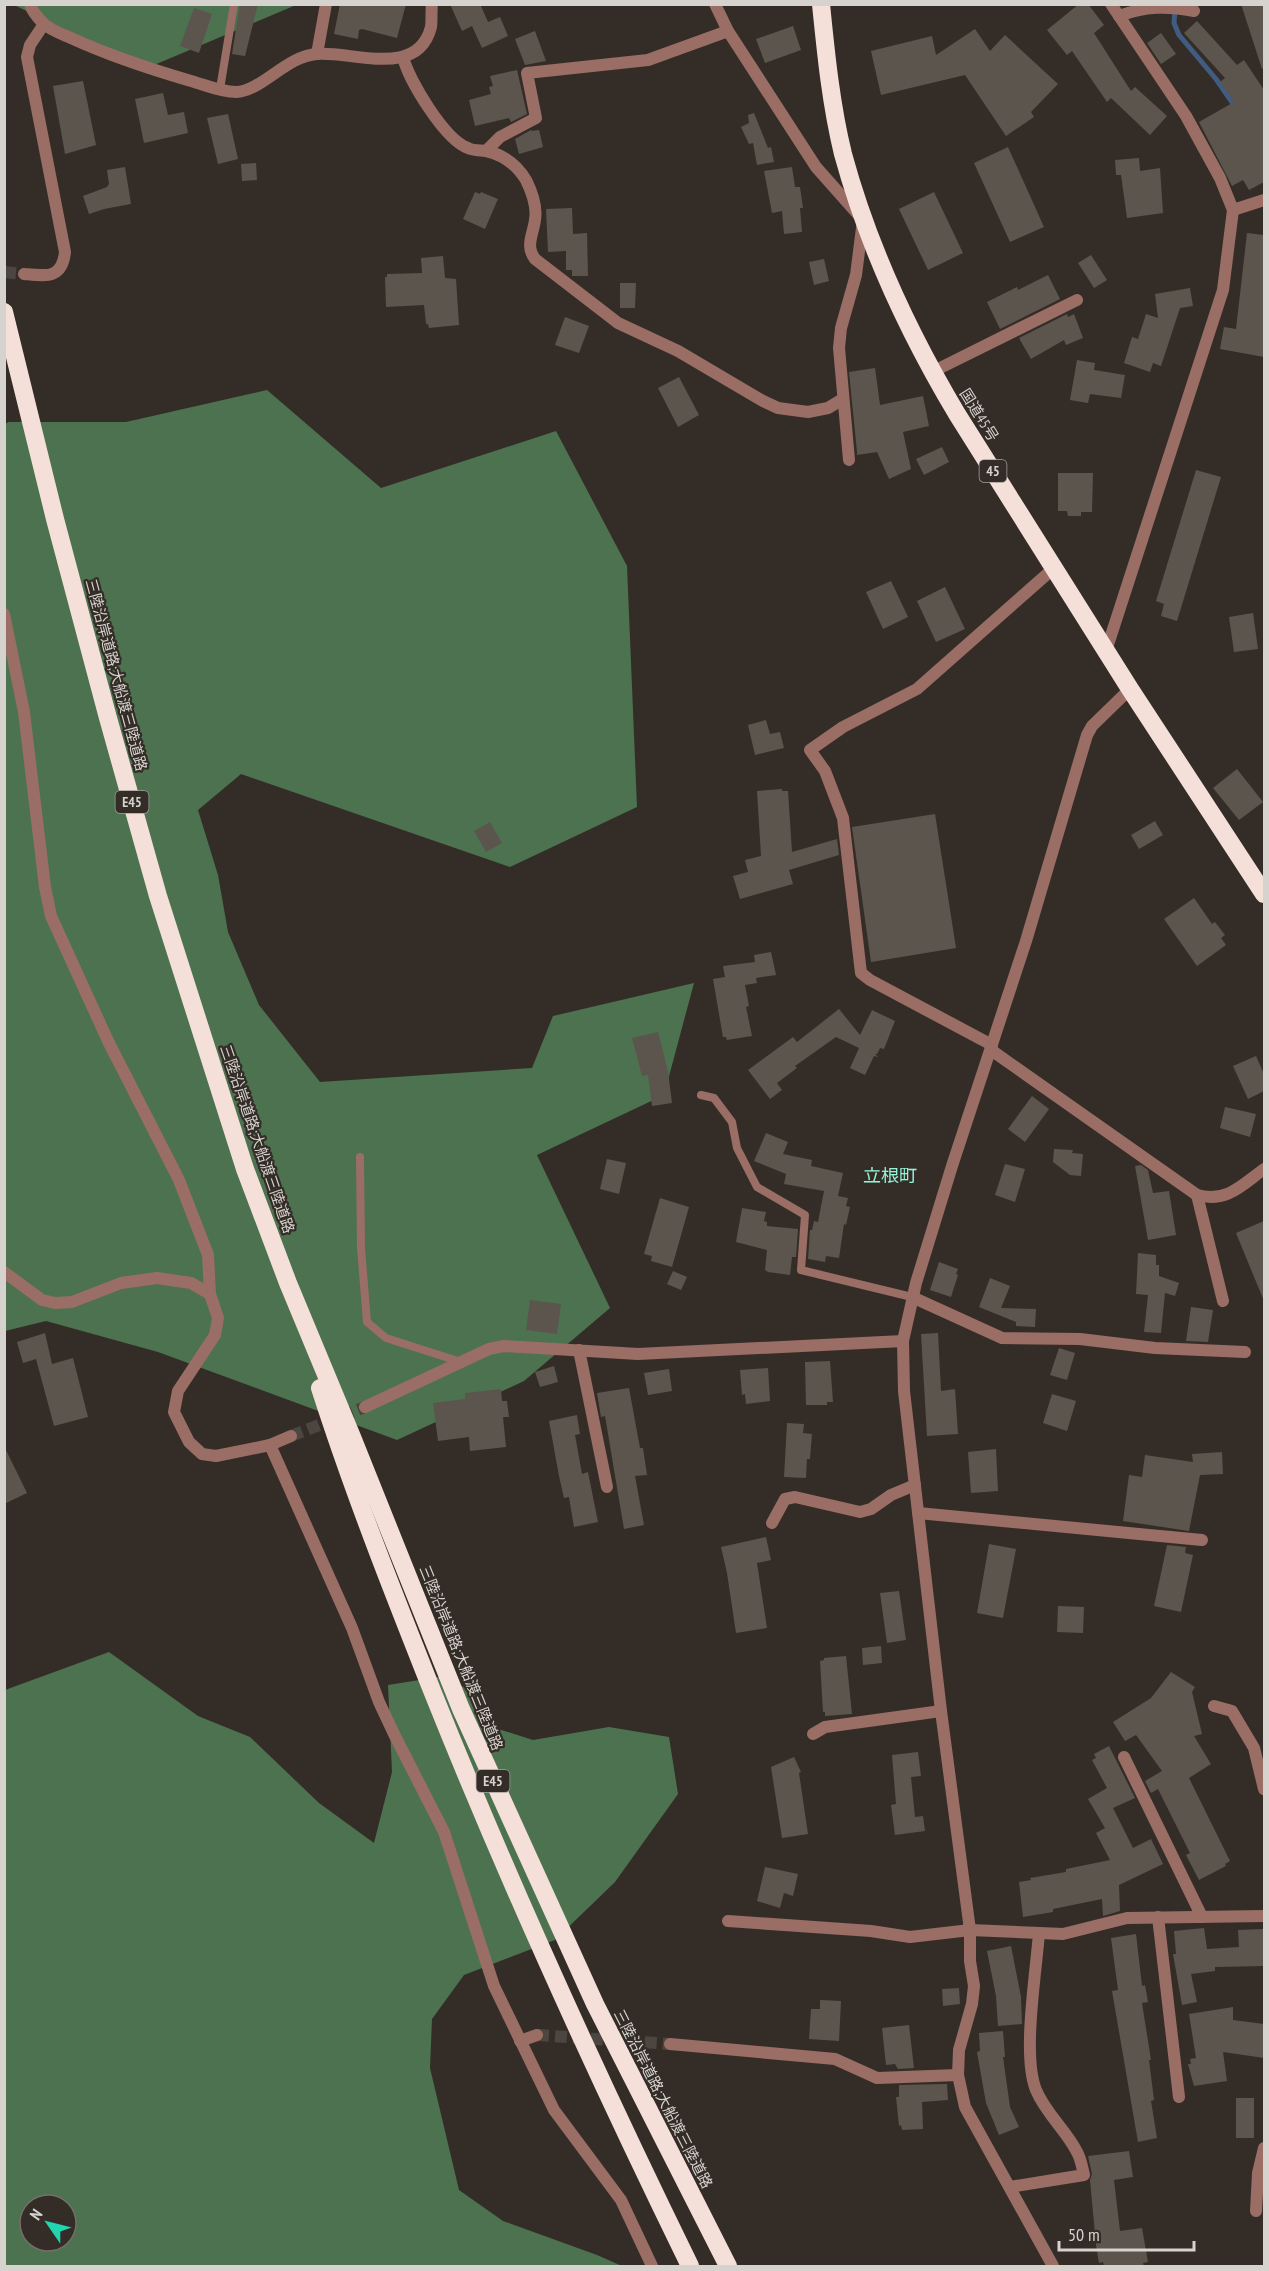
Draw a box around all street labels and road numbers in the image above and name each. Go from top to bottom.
street label: 国道45号 [956,385,1003,445]
road number: 45 [980,460,1006,482]
street label: 三陸沿岸道路;大船渡三陸道路 [82,577,151,773]
road number: E45 [116,791,148,813]
street label: 三陸沿岸道路;大船渡三陸道路 [216,1042,299,1236]
street label: 三陸沿岸道路;大船渡三陸道路 [416,1562,507,1753]
road number: E45 [476,1770,510,1792]
street label: 三陸沿岸道路;大船渡三陸道路 [610,2006,717,2191]

